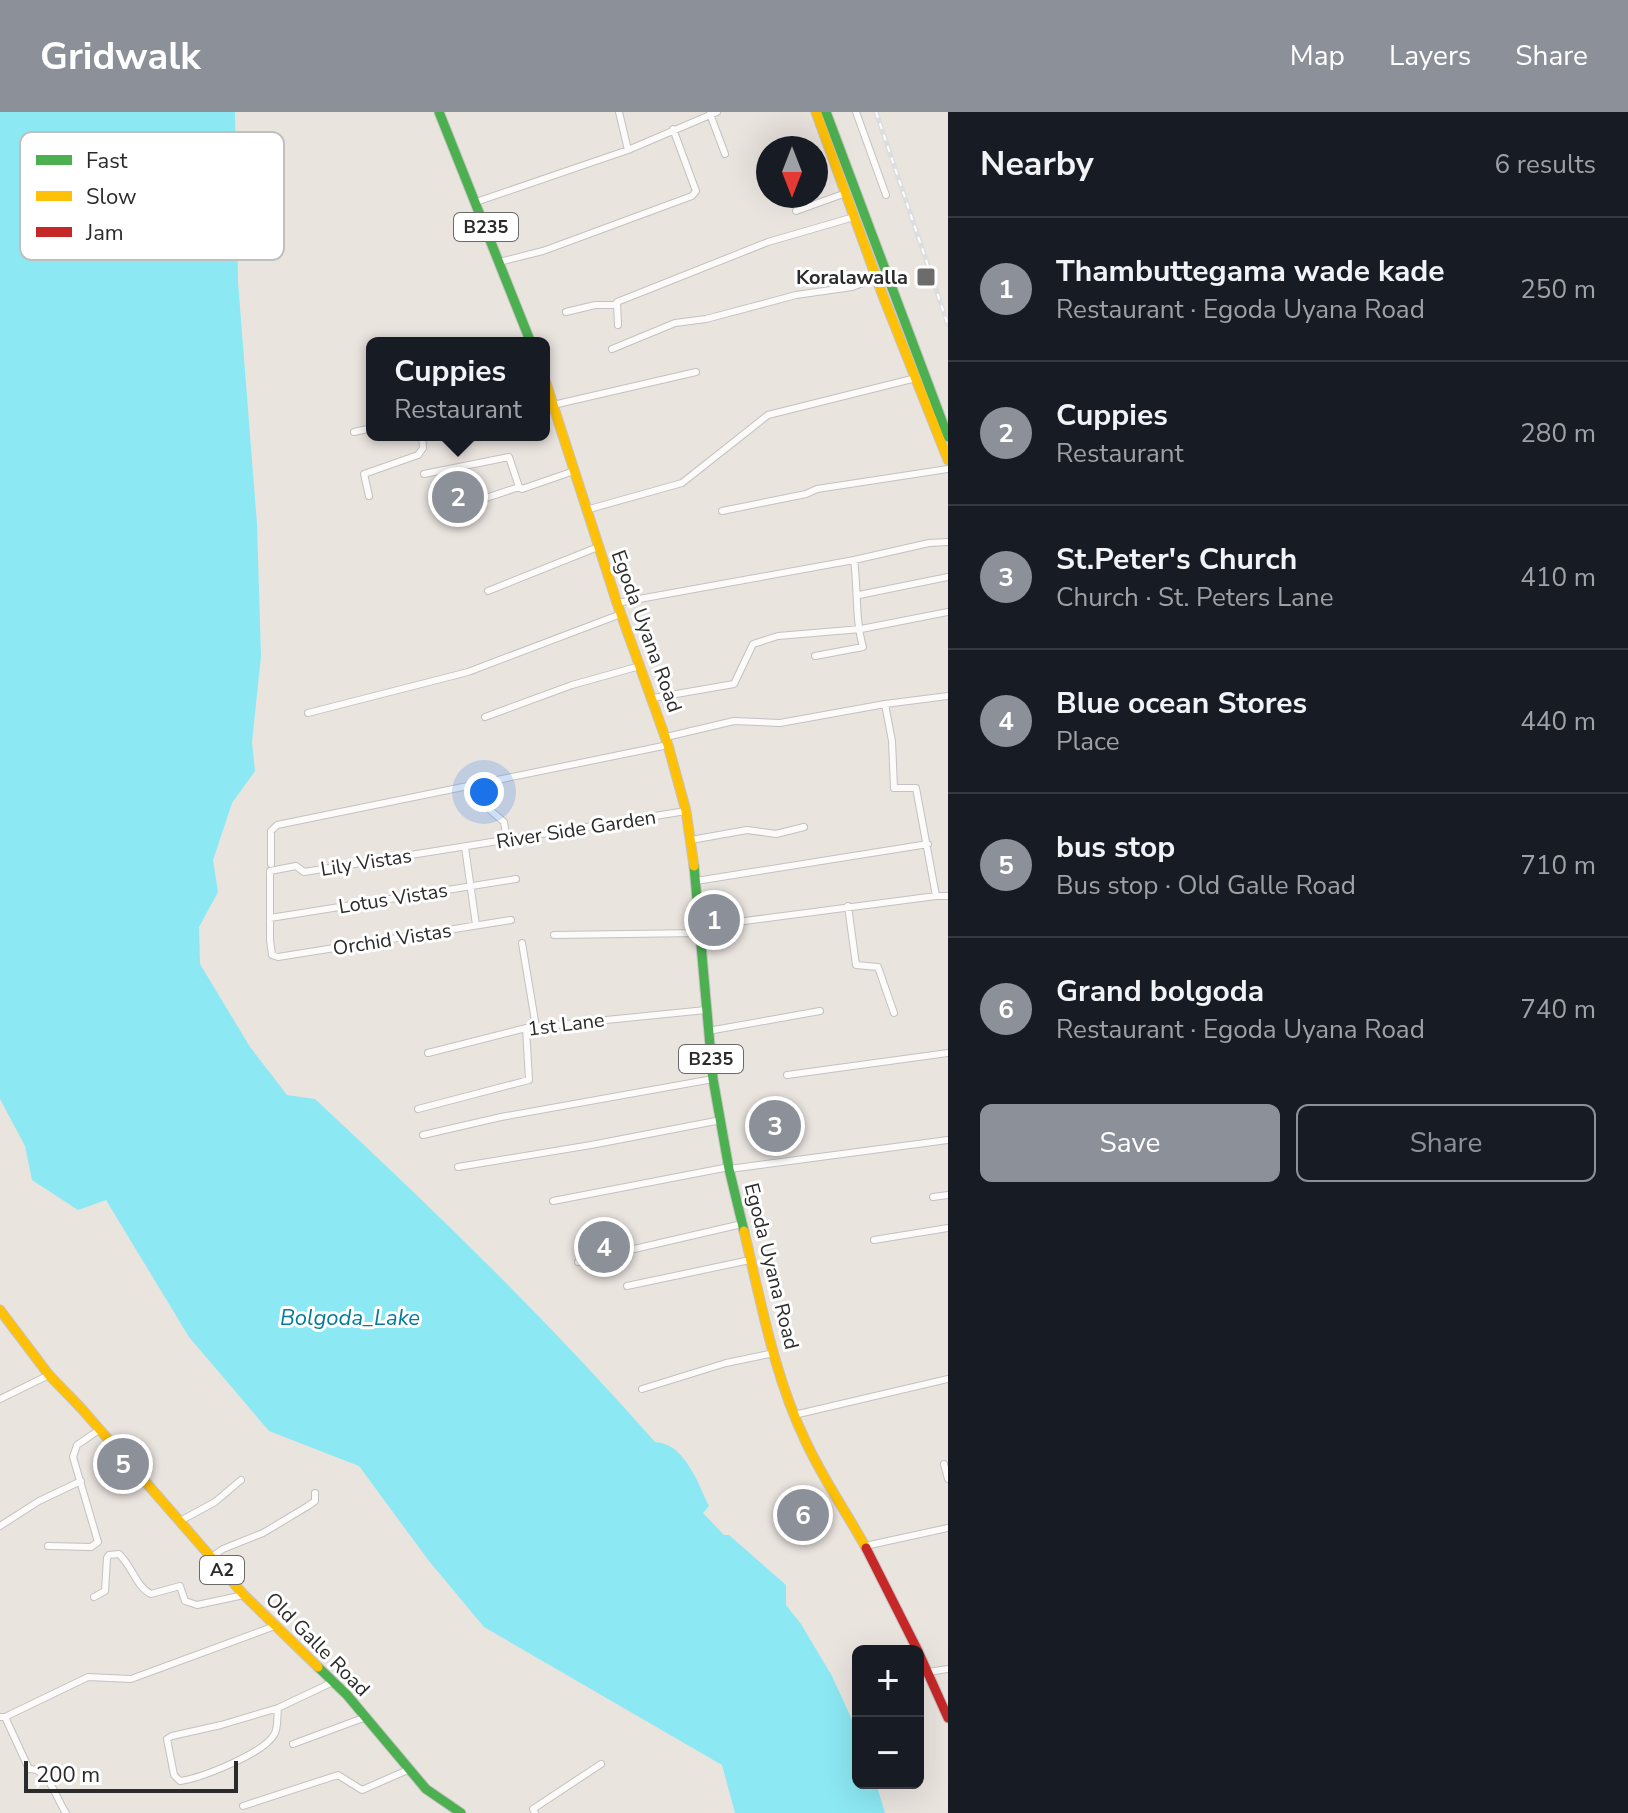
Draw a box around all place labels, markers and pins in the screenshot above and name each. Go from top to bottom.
place label: Koralawalla [796,264,908,291]
marker: Koralawalla [915,266,937,288]
pin: 2 [432,467,484,527]
pin: 1 [688,890,740,950]
pin: 3 [749,1096,801,1156]
pin: 4 [578,1217,630,1277]
pin: 5 [97,1434,149,1494]
pin: 6 [777,1485,829,1545]

